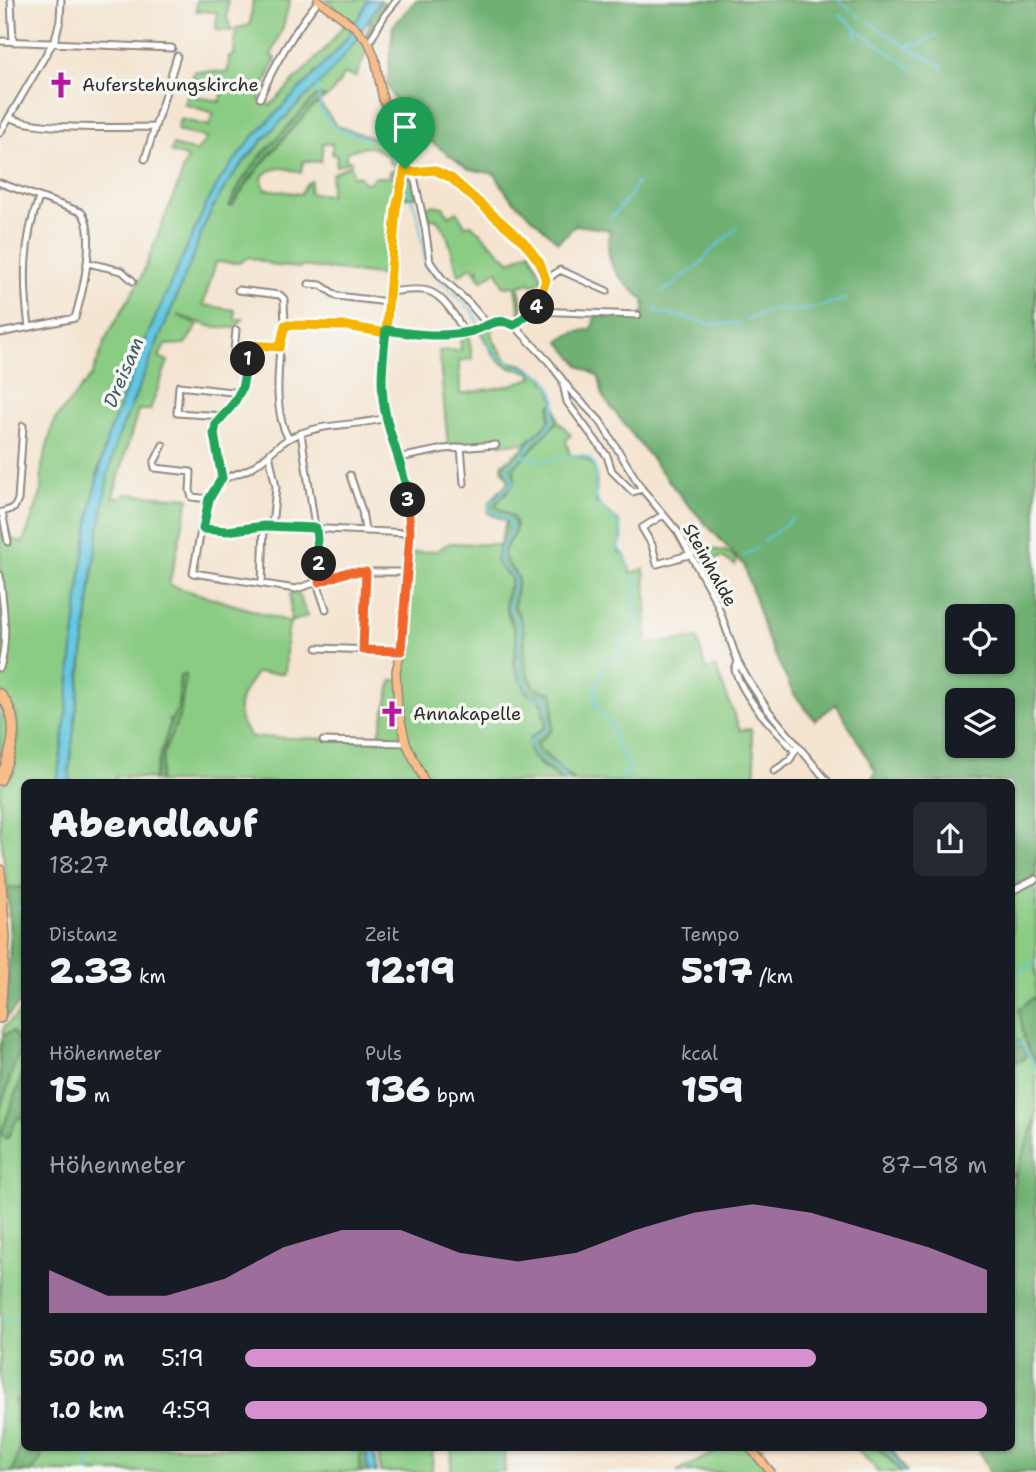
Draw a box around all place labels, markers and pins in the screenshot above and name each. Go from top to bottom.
church icon: Auferstehungskirche [46,70,76,100]
place label: Auferstehungskirche [82,73,259,97]
pin [375,97,435,169]
pin: 4 [520,290,554,324]
pin: 1 [230,342,266,376]
pin: 3 [390,482,426,518]
pin: 2 [302,546,336,582]
church icon: Annakapelle [377,699,407,729]
place label: Annakapelle [413,702,521,726]

